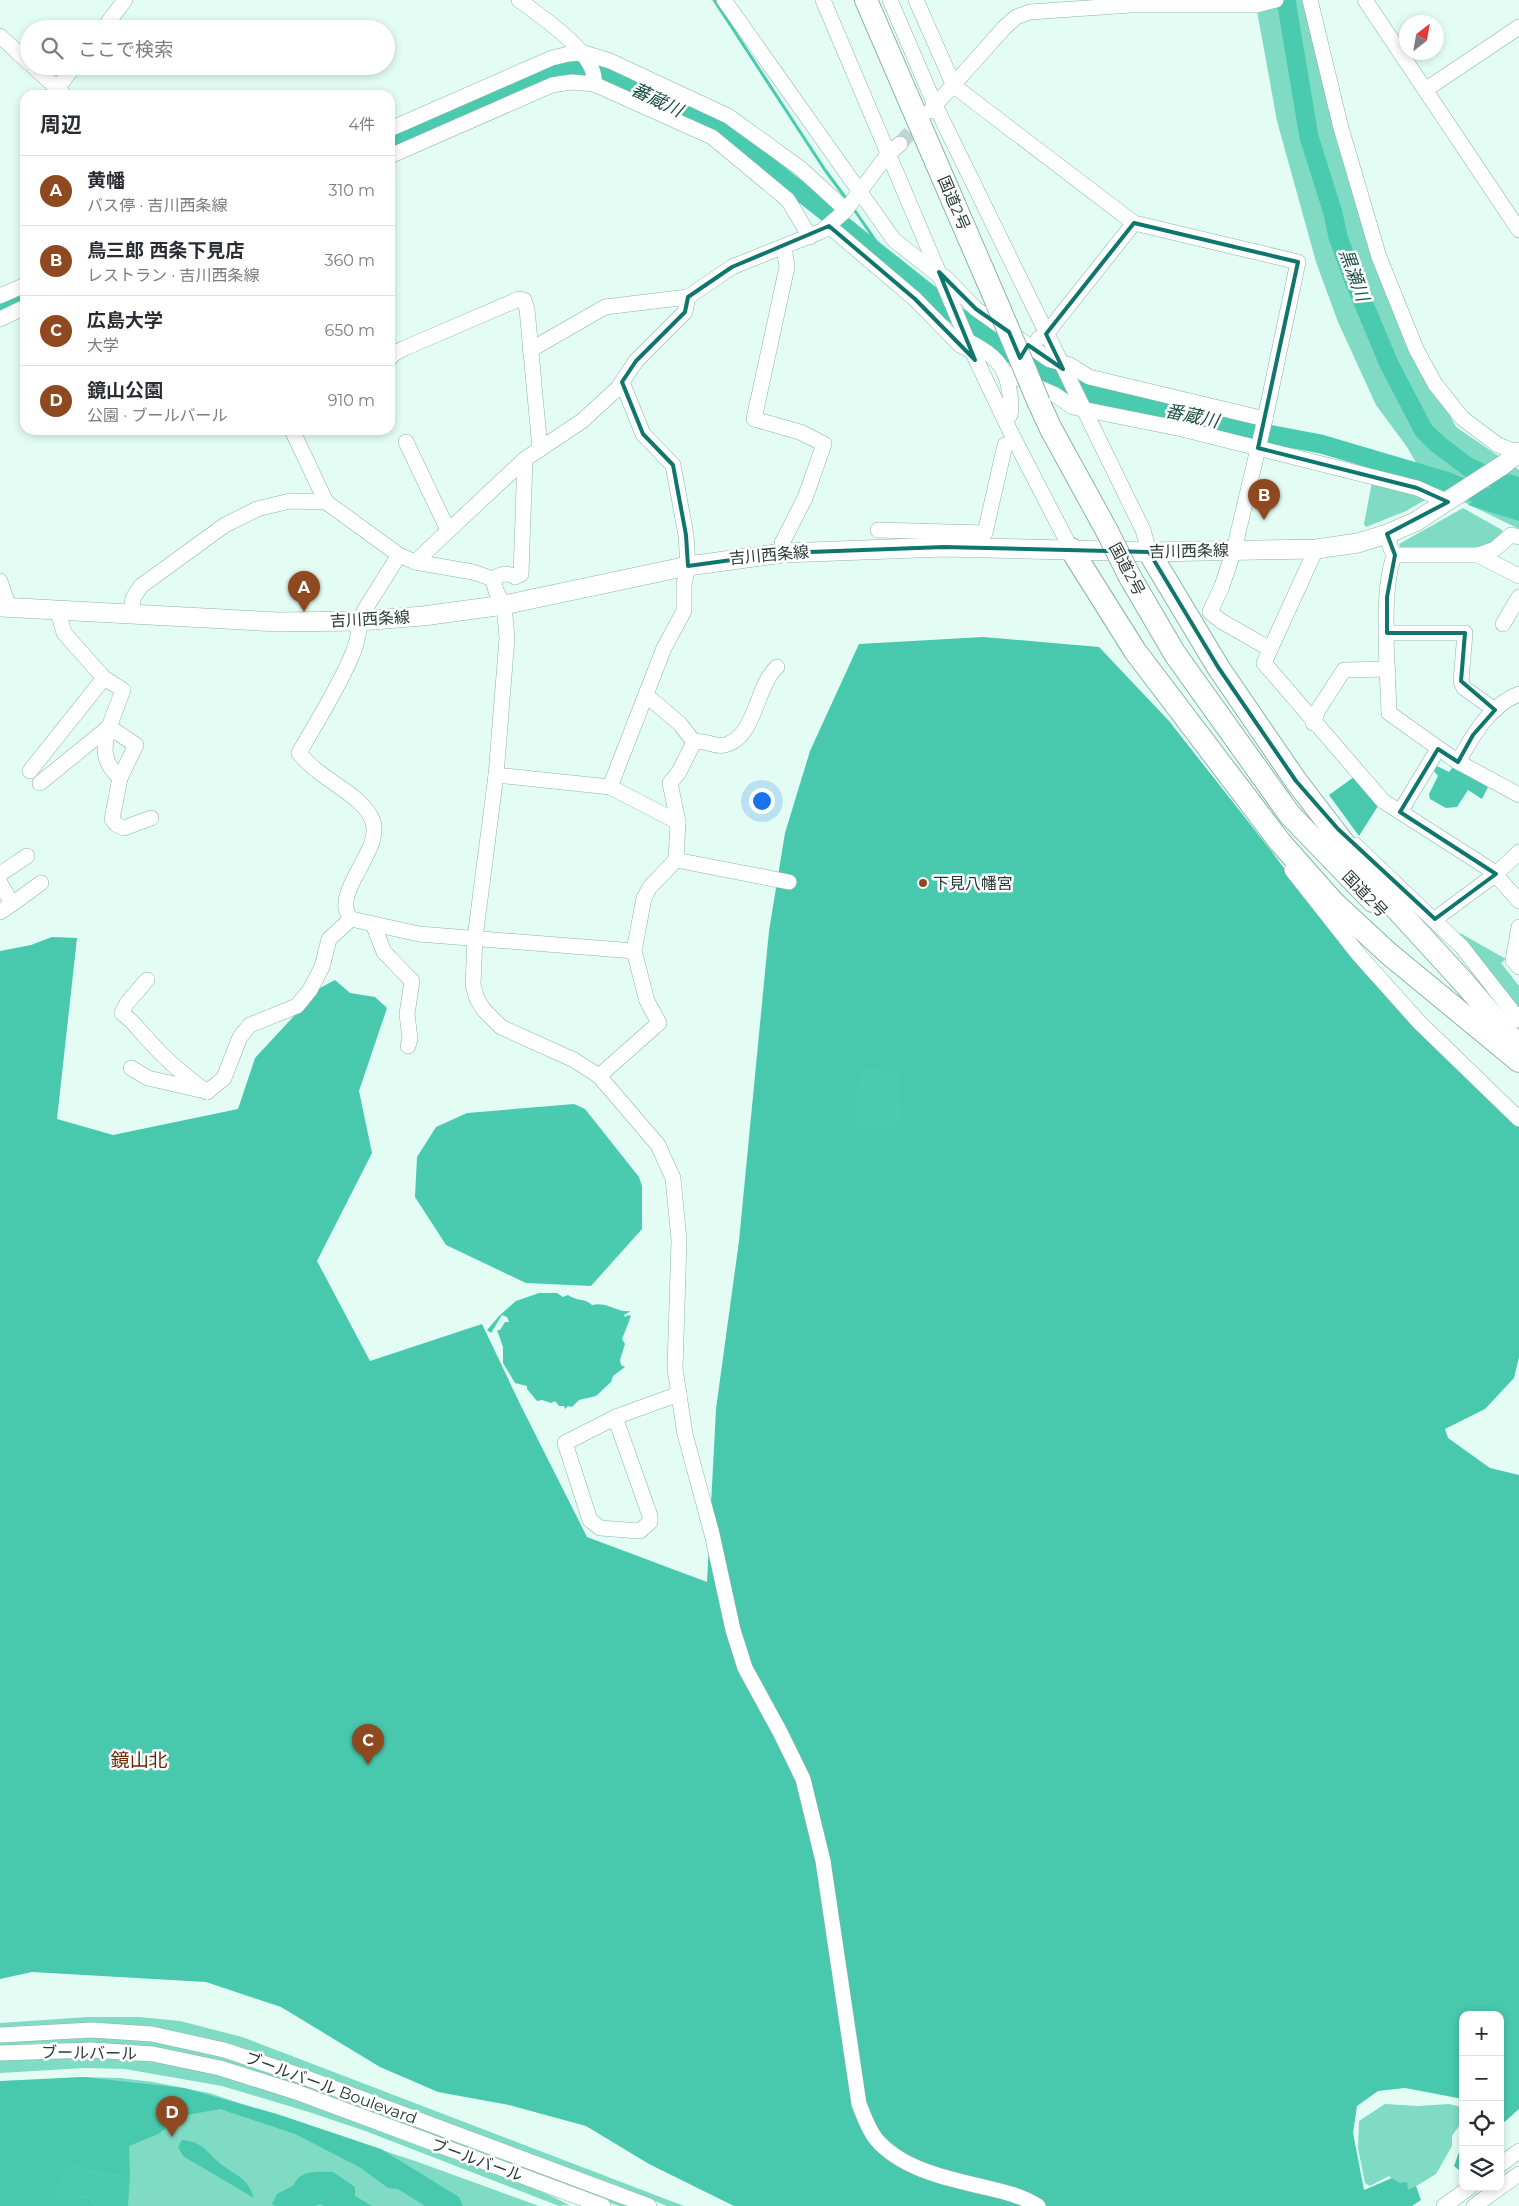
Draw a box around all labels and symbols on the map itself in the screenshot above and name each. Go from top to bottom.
north arrow [1399,15,1444,60]
water label: 蕃蔵川 [628,78,688,123]
street label: 国道2号 [934,173,974,233]
water label: 黒瀬川 [1334,246,1374,306]
water label: 番蔵川 [1163,400,1223,433]
pin: B [1248,479,1280,520]
street label: 国道2号 [1105,539,1149,599]
street label: 吉川西条線 [1149,541,1229,561]
street label: 吉川西条線 [728,542,810,568]
pin: A [288,571,320,612]
street label: 吉川西条線 [330,607,410,631]
your location [749,788,775,814]
street label: 国道2号 [1338,867,1392,921]
place label: 下見八幡宮 [933,874,1013,893]
marker: 下見八幡宮 [917,877,929,889]
pin: C [352,1724,384,1765]
district label: 鏡山北 [110,1749,168,1772]
street label: ブールバール [41,2043,137,2063]
street label: ブールバール Boulevard [242,2048,420,2128]
pin: D [156,2096,188,2137]
street label: ブールバール [429,2135,525,2185]

